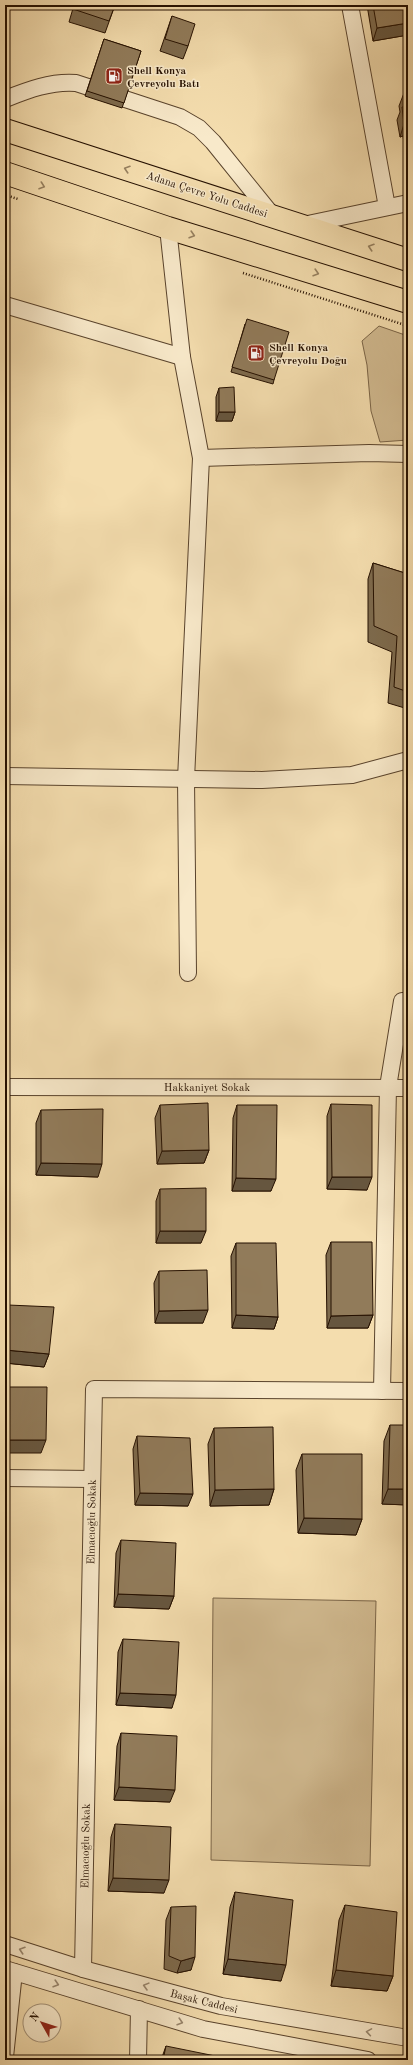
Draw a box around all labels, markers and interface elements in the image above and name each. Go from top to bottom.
fuel station icon: Shell Konya Çevreyolu Batı [104,66,124,86]
place label: Shell Konya Çevreyolu Batı [127,66,199,90]
one-way arrow [124,165,131,174]
street label: Adana Çevre Yolu Caddesi [145,171,268,220]
one-way arrow [38,181,45,189]
one-way arrow [188,231,195,239]
one-way arrow [368,243,375,252]
one-way arrow [313,268,320,277]
fuel station icon: Shell Konya Çevreyolu Doğu [246,343,266,363]
place label: Shell Konya Çevreyolu Doğu [269,343,347,367]
street label: Hakkaniyet Sokak [164,1083,250,1094]
street label: Elmacıoğlu Sokak [86,1479,99,1565]
street label: Elmacıoğlu Sokak [80,1803,93,1889]
one-way arrow [18,1946,25,1955]
one-way arrow [52,1979,59,1988]
one-way arrow [143,1982,150,1991]
street label: Başak Caddesi [169,1989,239,2016]
north arrow [22,2003,62,2043]
text: N [28,2010,43,2024]
one-way arrow [177,2017,184,2026]
one-way arrow [366,2028,373,2037]

